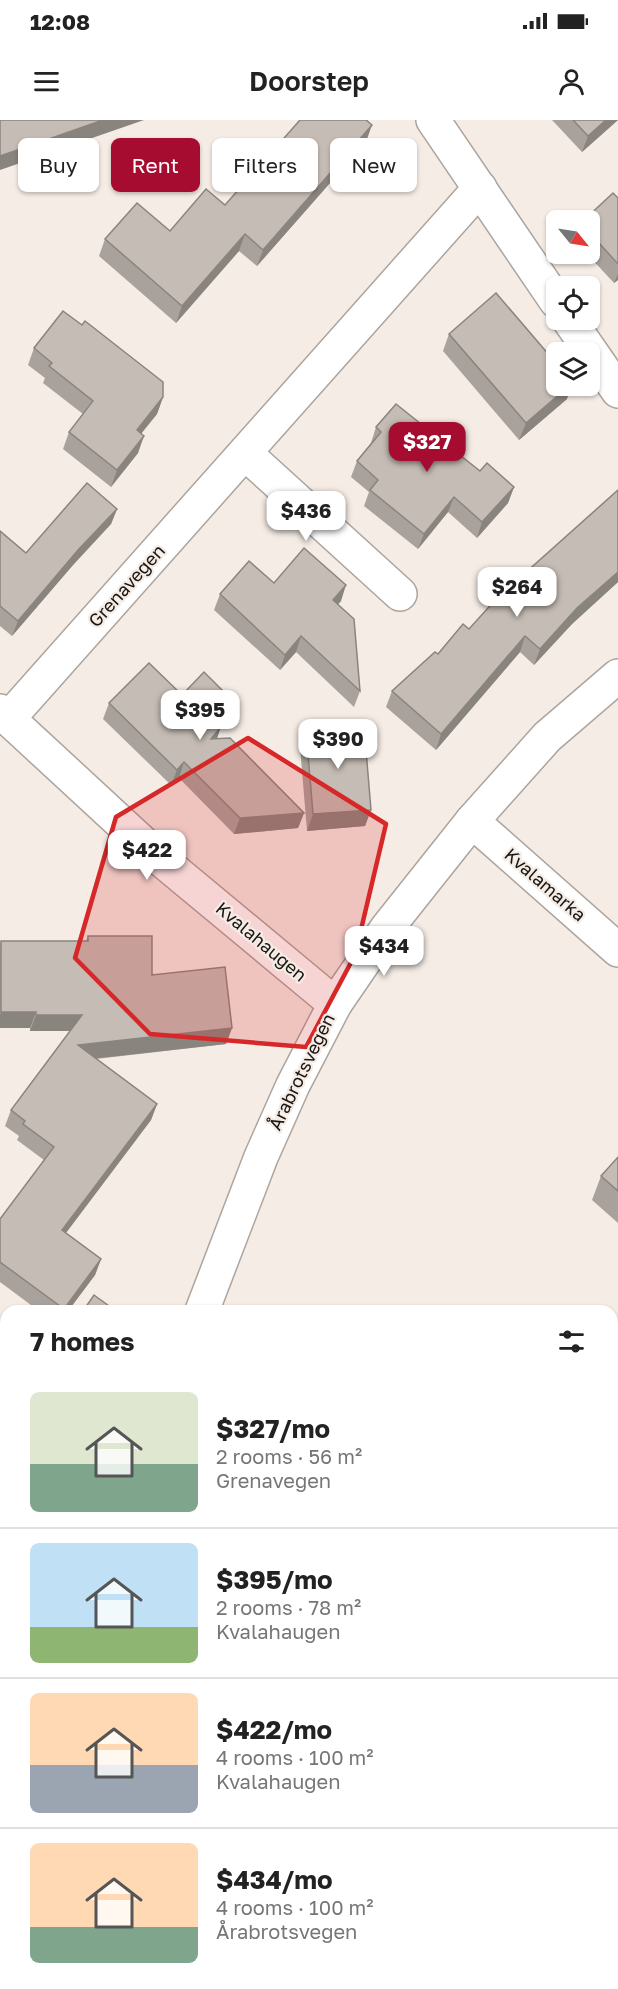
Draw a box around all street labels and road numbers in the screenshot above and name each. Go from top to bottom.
street label: Grenavegen [83,539,169,631]
street label: Kvalamarka [500,843,591,926]
street label: Kvalahaugen [212,897,312,986]
street label: Årabrotsvegen [263,1010,339,1134]

